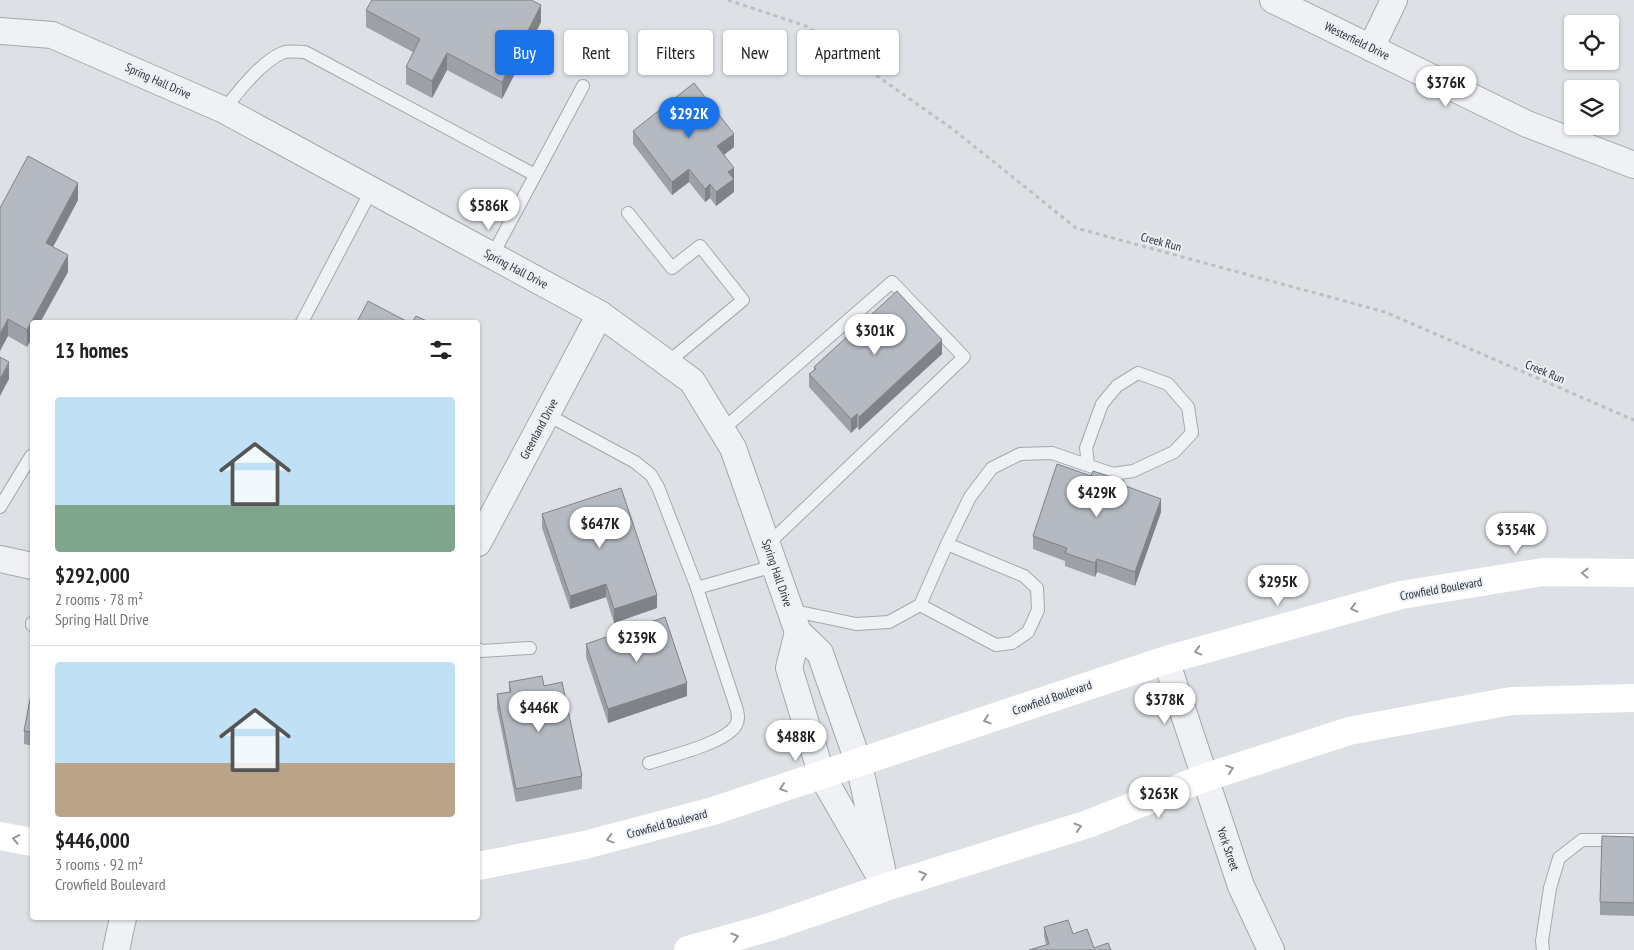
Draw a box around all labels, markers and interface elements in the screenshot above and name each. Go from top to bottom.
map controls [1564,15,1619,135]
button: locate [1564,15,1619,70]
street label: Westerfield Drive [1322,18,1392,63]
chip: Buy [495,30,554,75]
chip: Rent [564,30,628,75]
chip: Filters [638,30,713,75]
chip: New [723,30,787,75]
chip: Apartment [797,30,899,75]
street label: Spring Hall Drive [123,59,193,102]
pin: $376K [1411,66,1481,108]
text: $376K [1427,72,1465,92]
button: layers [1564,80,1619,135]
pin: $292K [654,96,724,139]
text: $292K [670,103,708,123]
pin: $586K [454,188,524,231]
text: $586K [470,195,508,215]
street label: Creek Run [1139,229,1183,254]
street label: Spring Hall Drive [482,245,551,292]
pin: $301K [840,314,910,356]
text: $301K [856,320,894,340]
icon: filters [427,336,455,364]
text: 13 homes [55,337,128,364]
street label: Creek Run [1523,357,1567,387]
street label: Greenland Drive [516,396,561,462]
icon: home [210,429,300,519]
pin: $429K [1062,476,1132,518]
text: $429K [1078,482,1116,502]
pin: $647K [565,506,635,549]
pin: $354K [1481,512,1551,555]
text: $647K [581,513,619,533]
text: $354K [1497,519,1535,539]
street label: Spring Hall Drive [759,537,796,609]
text: $292,000 [55,562,130,589]
pin: $295K [1243,564,1313,607]
one-way arrow [1581,567,1589,578]
text: $295K [1259,571,1297,591]
street label: Crowfield Boulevard [1399,574,1483,603]
text: 2 rooms · 78 m² [55,589,143,609]
one-way arrow [1351,602,1359,612]
text: Spring Hall Drive [55,609,149,629]
pin: $239K [602,620,672,663]
text: $239K [618,627,656,647]
one-way arrow [1194,645,1202,655]
street label: Crowfield Boulevard [1010,677,1094,718]
pin: $378K [1130,682,1200,725]
text: $378K [1146,689,1184,709]
pin: $446K [504,690,574,733]
icon: home [210,695,300,785]
text: $446K [520,697,558,717]
one-way arrow [983,714,992,724]
pin: $488K [761,720,831,762]
text: $488K [777,726,815,746]
one-way arrow [1225,765,1233,775]
pin: $263K [1124,776,1194,819]
one-way arrow [779,783,788,793]
text: $263K [1140,783,1178,803]
street label: Crowfield Boulevard [625,806,709,842]
one-way arrow [1073,823,1082,833]
street label: York Street [1214,825,1243,873]
text: $446,000 [55,827,130,854]
one-way arrow [607,833,615,843]
one-way arrow [12,834,21,845]
text: 3 rooms · 92 m² [55,854,143,874]
one-way arrow [918,871,926,881]
text: Crowfield Boulevard [55,874,166,894]
one-way arrow [731,932,740,943]

